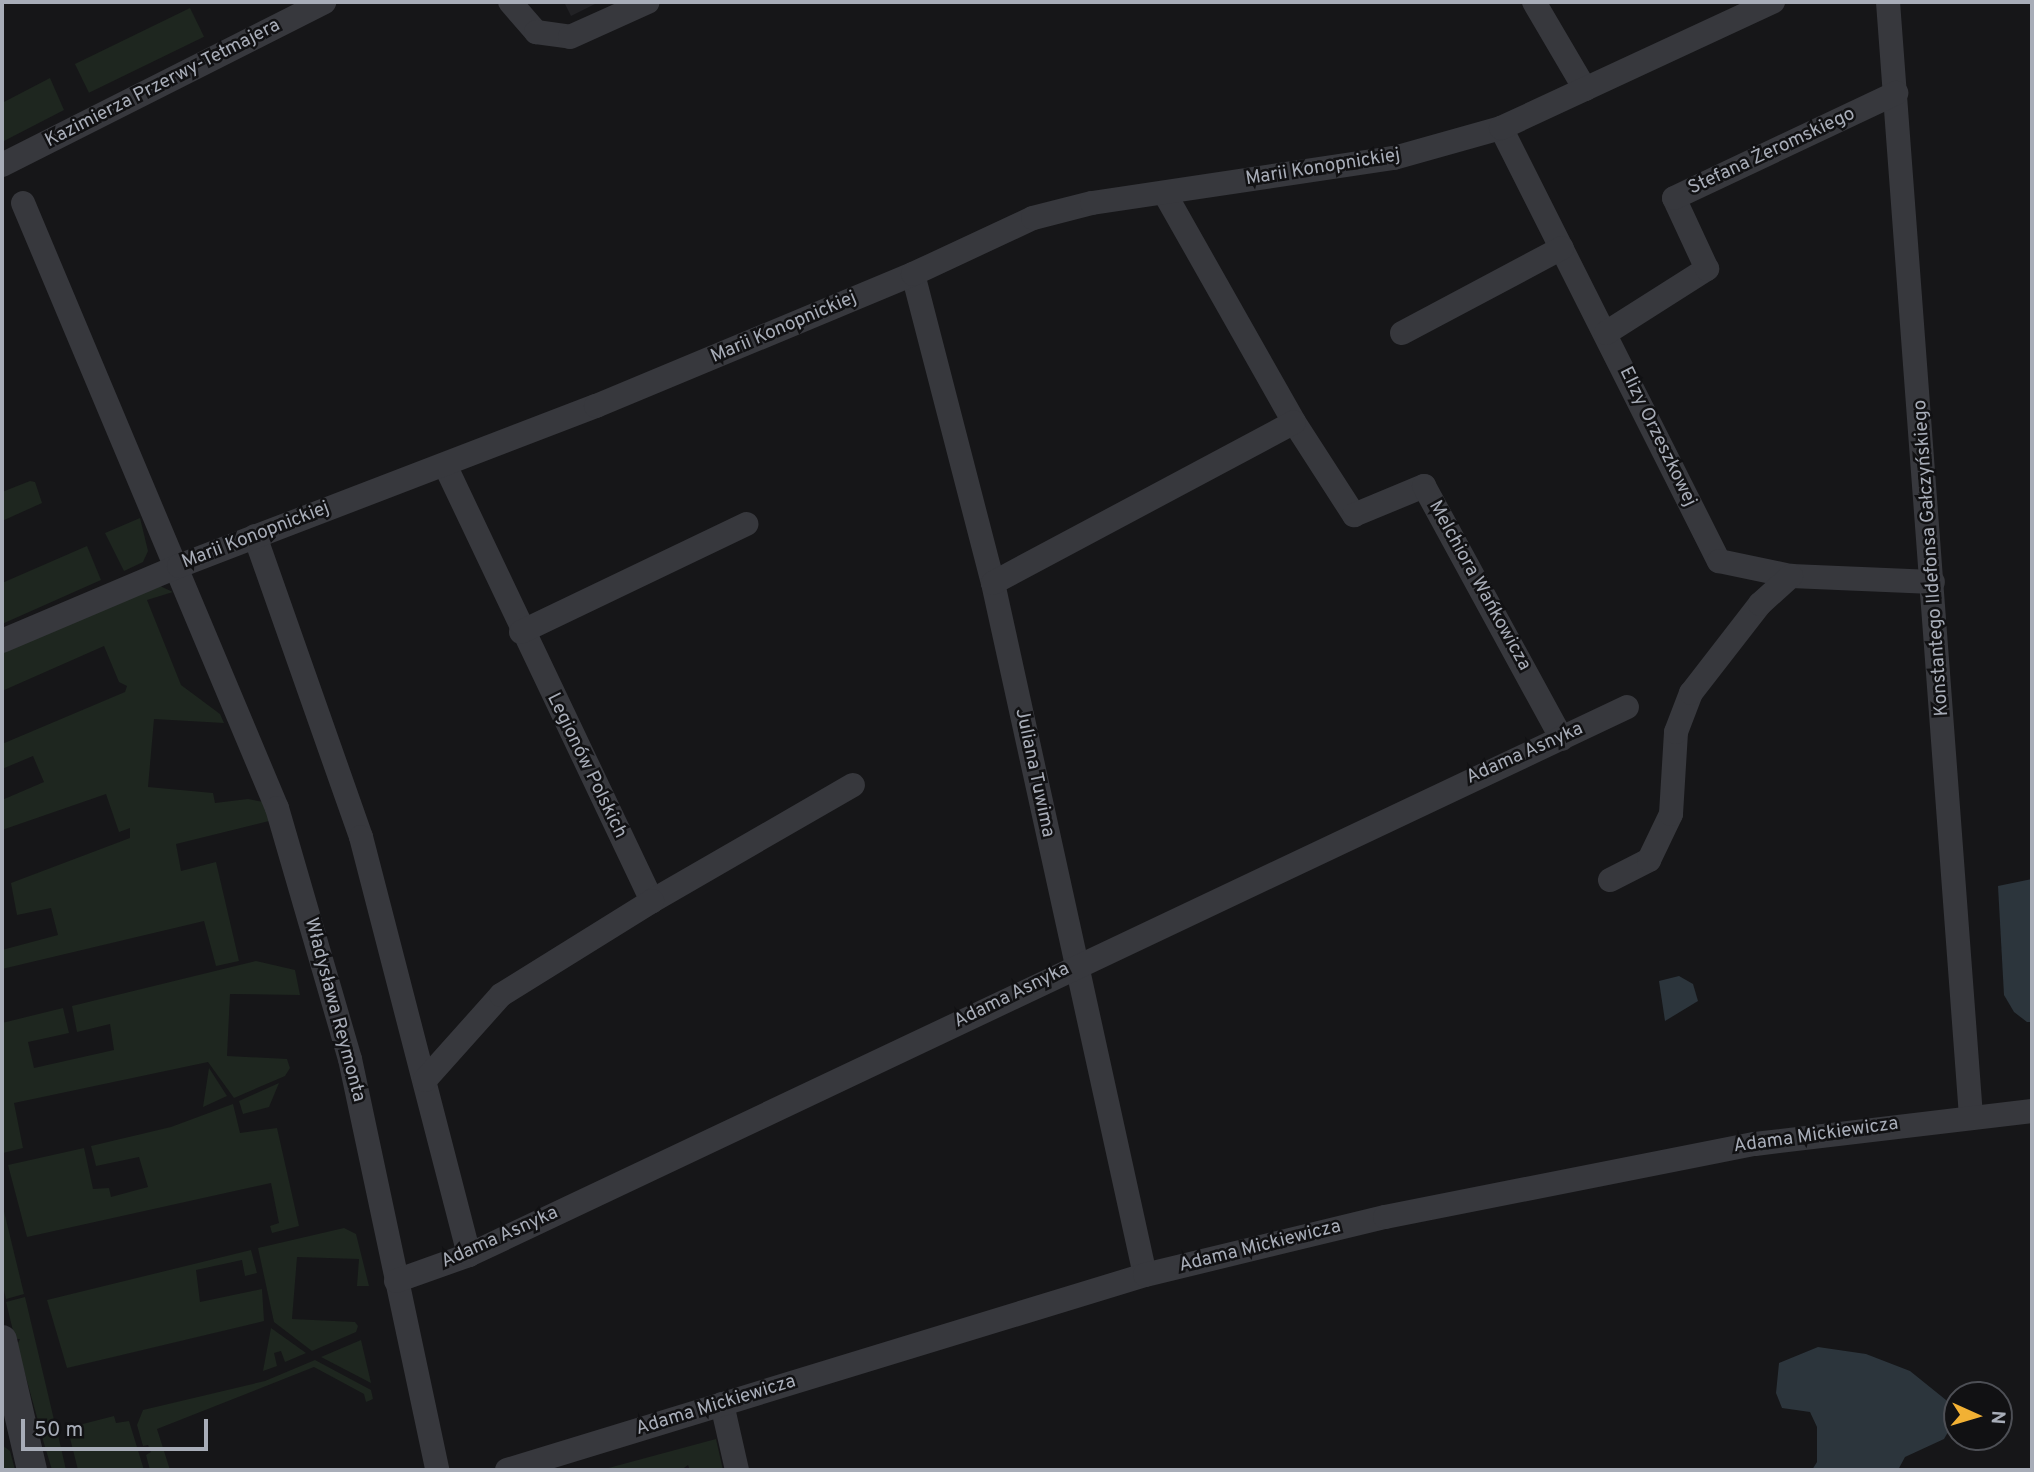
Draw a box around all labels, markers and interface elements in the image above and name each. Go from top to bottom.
street label: Kazimierza Przerwy-Tetmajera [42,15,284,153]
street label: Stefana Żeromskiego [1685,103,1859,201]
street label: Marii Konopnickiej [1244,145,1402,191]
street label: Marii Konopnickiej [708,287,860,369]
street label: Elizy Orzeszkowej [1613,364,1701,510]
street label: Konstantego Ildefonsa Gałczyńskiego [1910,399,1954,717]
street label: Marii Konopnickiej [179,497,333,575]
street label: Melchiora Wańkowicza [1423,497,1535,675]
street label: Legionów Polskich [541,690,631,842]
street label: Juliana Tuwima [1009,706,1059,840]
street label: Adama Asnyka [1463,718,1587,790]
street label: Władysława Reymonta [298,915,370,1105]
street label: Adama Asnyka [950,958,1074,1034]
street label: Adama Mickiewicza [1732,1113,1900,1159]
street label: Adama Asnyka [438,1202,562,1274]
street label: Adama Mickiewicza [1177,1216,1343,1278]
street label: Adama Mickiewicza [633,1371,799,1441]
north arrow [1943,1381,2013,1451]
scale bar [24,1406,212,1450]
text: N [1985,1410,2009,1425]
text: 50 m [34,1417,83,1444]

